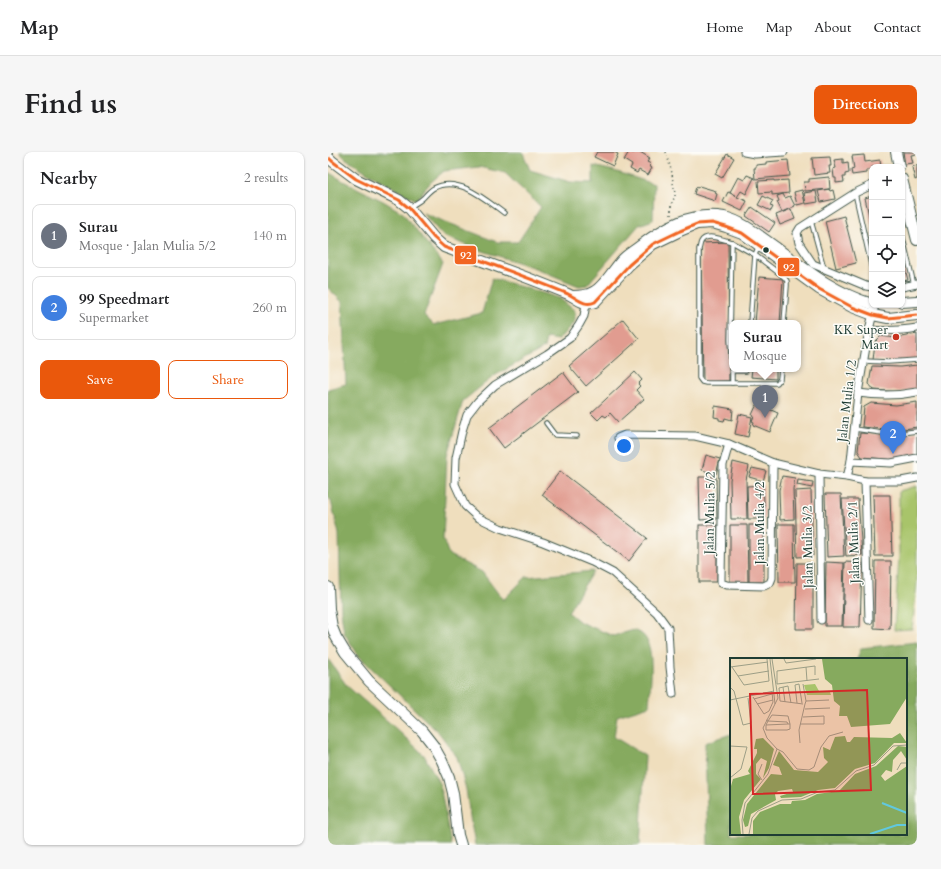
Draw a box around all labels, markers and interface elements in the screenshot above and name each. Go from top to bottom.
text: Map [20,15,59,41]
text: Home [706,18,744,37]
text: Map [766,18,792,37]
text: About [814,18,851,37]
text: Contact [873,18,921,37]
text: Find us [24,85,117,123]
button: Directions [814,85,917,124]
map controls [869,164,905,308]
button: + [869,164,905,200]
text: Nearby [40,167,97,190]
text: 2 results [244,169,288,187]
button: − [869,200,905,236]
text: Surau [79,217,118,237]
text: 1 [51,227,57,245]
text: 140 m [253,227,287,245]
button: locate [869,236,905,272]
text: Mosque · Jalan Mulia 5/2 [79,237,216,255]
line badge: 92 [454,245,477,265]
unlabelled marker [761,245,771,255]
text: 92 [460,248,472,263]
line badge: 92 [777,257,800,277]
text: 92 [783,260,795,275]
button: layers [869,272,905,308]
text: 99 Speedmart [79,289,169,309]
text: 2 [51,299,57,317]
text: 260 m [253,299,287,317]
text: Supermarket [79,309,149,327]
popup [729,320,801,372]
place label: KK Super Mart [834,321,888,354]
text: Surau [743,327,782,347]
marker: KK Super Mart [891,332,901,342]
text: Mosque [743,347,787,365]
street label: Jalan Mulia 1/2 [833,358,861,445]
button: Save [40,360,160,399]
button: Share [168,360,288,399]
pin: 1 [752,385,778,418]
pin: 2 [880,421,906,454]
your location [614,436,634,456]
street label: Jalan Mulia 5/2 [700,471,720,557]
street label: Jalan Mulia 4/2 [751,481,769,566]
street label: Jalan Mulia 2/1 [844,500,865,586]
street label: Jalan Mulia 3/2 [798,505,818,591]
inset map [730,658,907,835]

